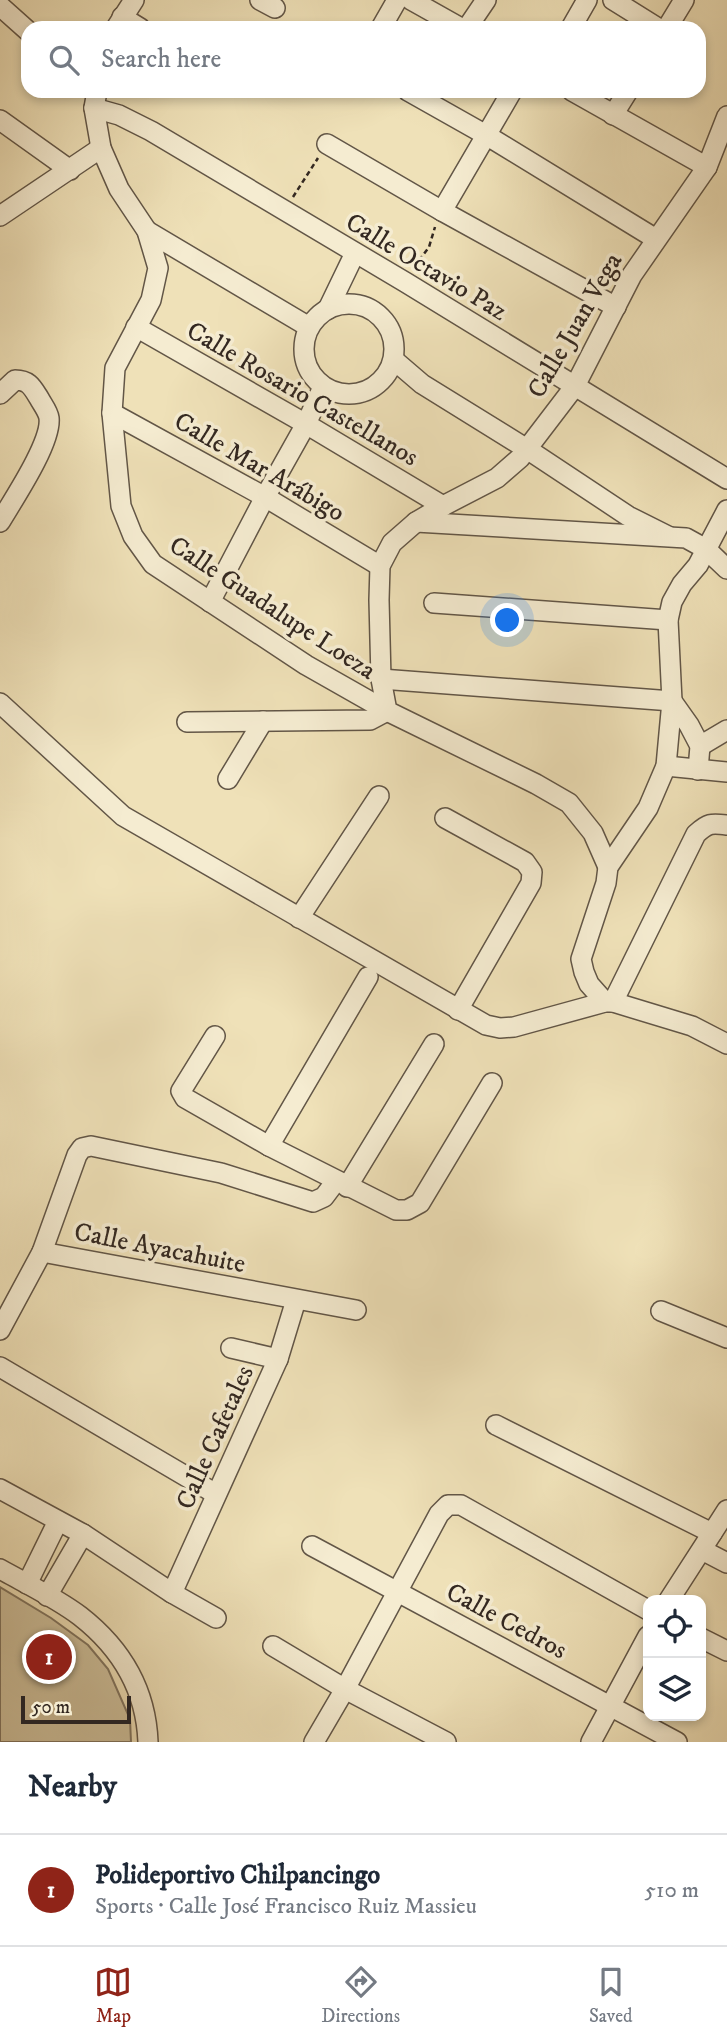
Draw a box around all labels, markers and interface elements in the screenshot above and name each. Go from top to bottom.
search box [21,21,706,98]
icon: search [45,41,83,79]
text: Search here [101,43,221,76]
street label: Calle Octavio Paz [339,206,513,329]
street label: Calle Juan Vega [520,247,630,404]
street label: Calle Rosario Castellanos [181,315,424,474]
street label: Calle Mar Arábigo [168,405,351,530]
street label: Calle Guadalupe Loeza [162,529,382,687]
your location [490,603,524,637]
street label: Calle Ayacahuite [71,1216,248,1281]
street label: Calle Cafetales [169,1361,262,1515]
street label: Calle Cedros [440,1576,572,1667]
map controls [643,1595,706,1721]
button: locate [643,1595,706,1658]
pin: 1 [26,1631,72,1683]
button: layers [643,1658,706,1721]
scale bar [21,1693,131,1725]
text: 50 m [32,1696,70,1719]
text: Nearby [28,1769,117,1806]
text: Polideportivo Chilpancingo [95,1859,380,1892]
text: 1 [47,1876,55,1905]
text: 510 m [645,1876,699,1905]
text: Sports · Calle José Francisco Ruiz Massieu [95,1892,477,1921]
tab: Map [94,1963,132,2028]
tab: Directions [321,1963,400,2028]
tab: Saved [589,1963,633,2028]

